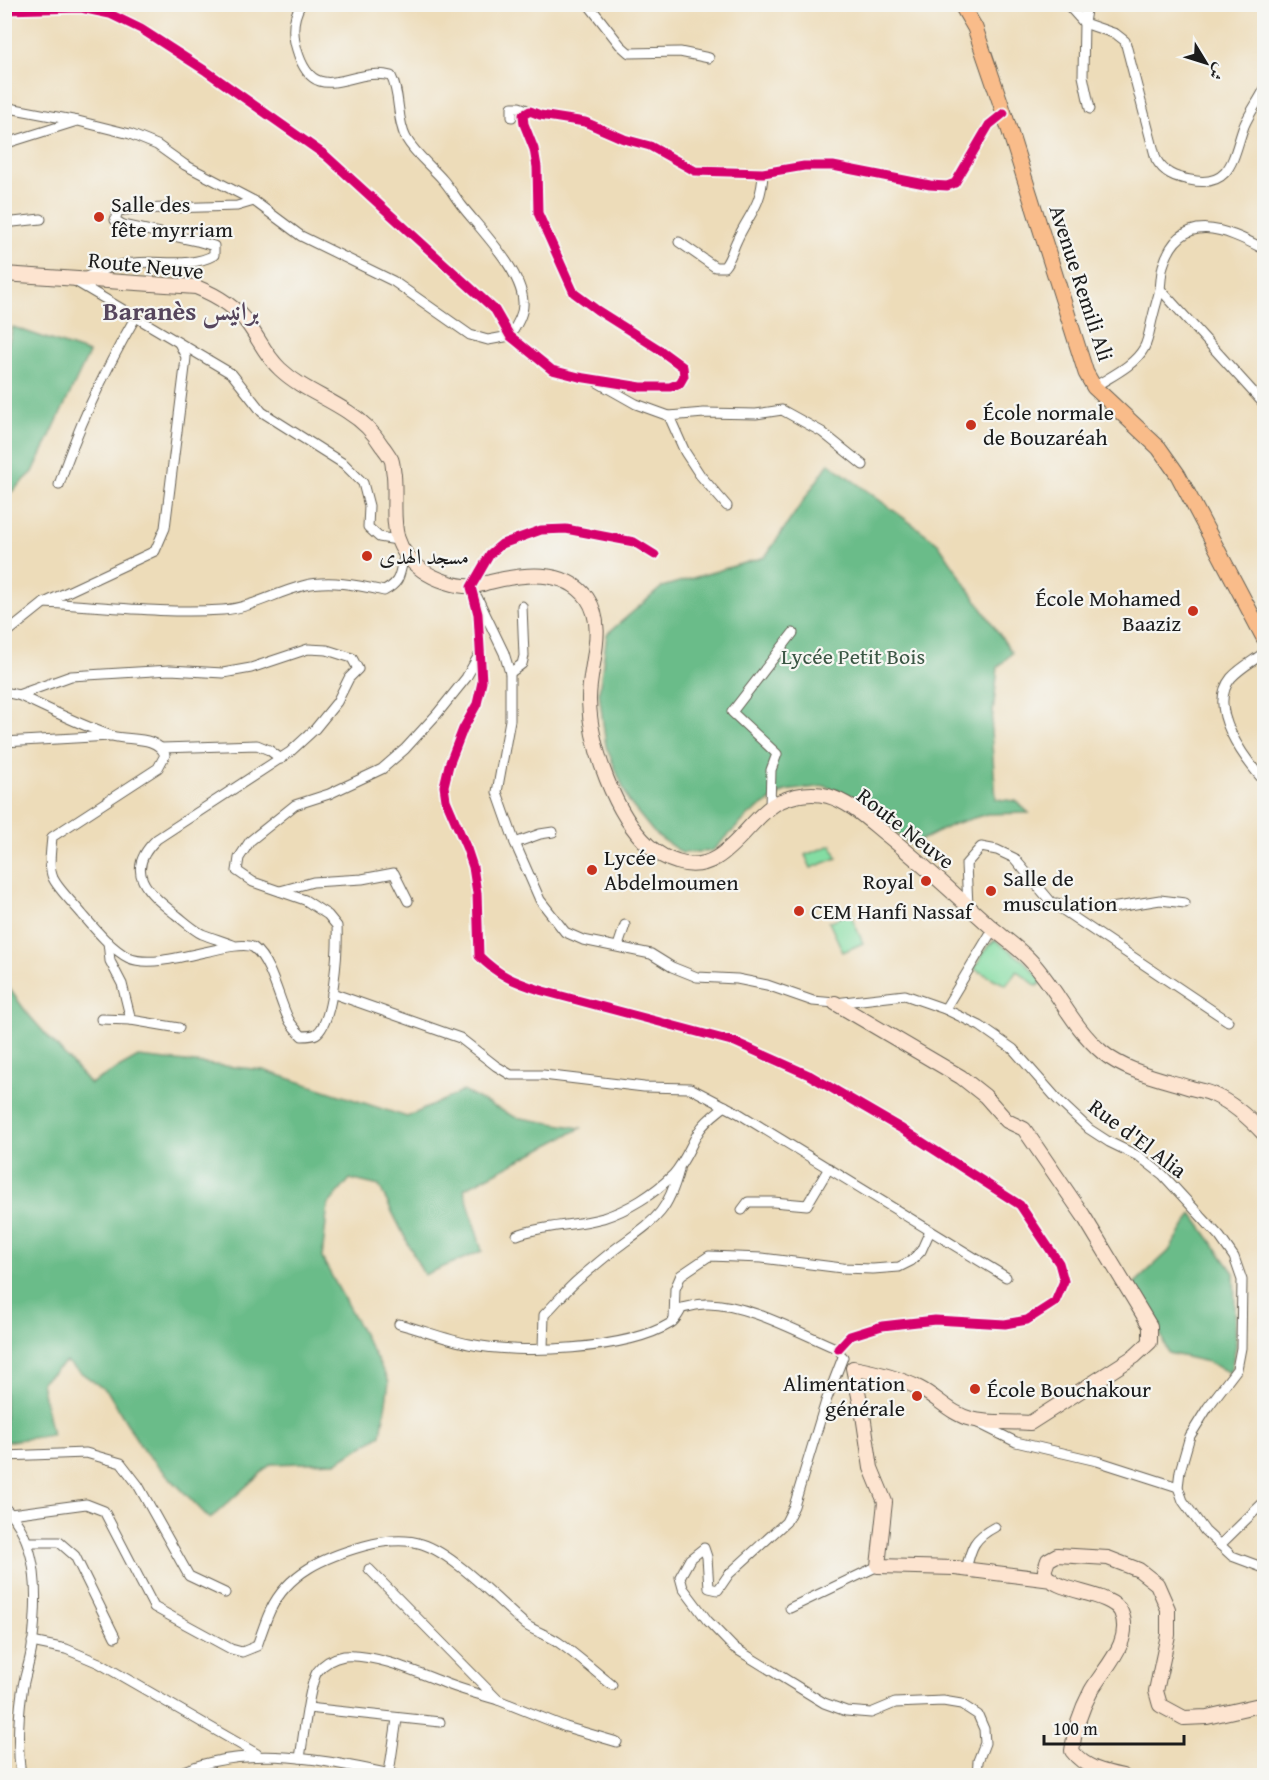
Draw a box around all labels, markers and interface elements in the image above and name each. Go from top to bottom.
north arrow [1176,33,1236,93]
text: ش [1203,59,1232,86]
place label: Salle des fête myrriam [111,188,233,245]
street label: Avenue Remili Ali [1042,201,1122,365]
marker: Salle des fête myrriam [92,210,106,224]
street label: Route Neuve [87,243,205,287]
district label: Baranès برانيس [103,291,259,330]
place label: École normale de Bouzaréah [983,396,1114,453]
marker: École normale de Bouzaréah [964,418,978,432]
place label: مسجد الهدى [379,540,469,572]
marker: مسجد الهدى [360,549,374,563]
place label: École Mohamed Baaziz [1035,582,1181,639]
marker: École Mohamed Baaziz [1186,604,1200,618]
park label: Lycée Petit Bois [781,640,925,672]
street label: Route Neuve [850,780,962,876]
place label: Lycée Abdelmoumen [604,841,739,898]
place label: Salle de musculation [1003,862,1118,919]
marker: Lycée Abdelmoumen [585,863,599,877]
place label: Royal [863,865,914,897]
marker: Royal [919,874,933,888]
marker: Salle de musculation [984,884,998,898]
place label: CEM Hanfi Nassaf [811,895,975,927]
marker: CEM Hanfi Nassaf [792,904,806,918]
street label: Rue d'El Alia [1082,1090,1194,1186]
place label: Alimentation générale [783,1367,906,1424]
place label: École Bouchakour [987,1373,1151,1405]
marker: École Bouchakour [968,1382,982,1396]
marker: Alimentation générale [910,1389,924,1403]
scale bar [1044,1708,1184,1746]
text: 100 m [1053,1715,1098,1742]

